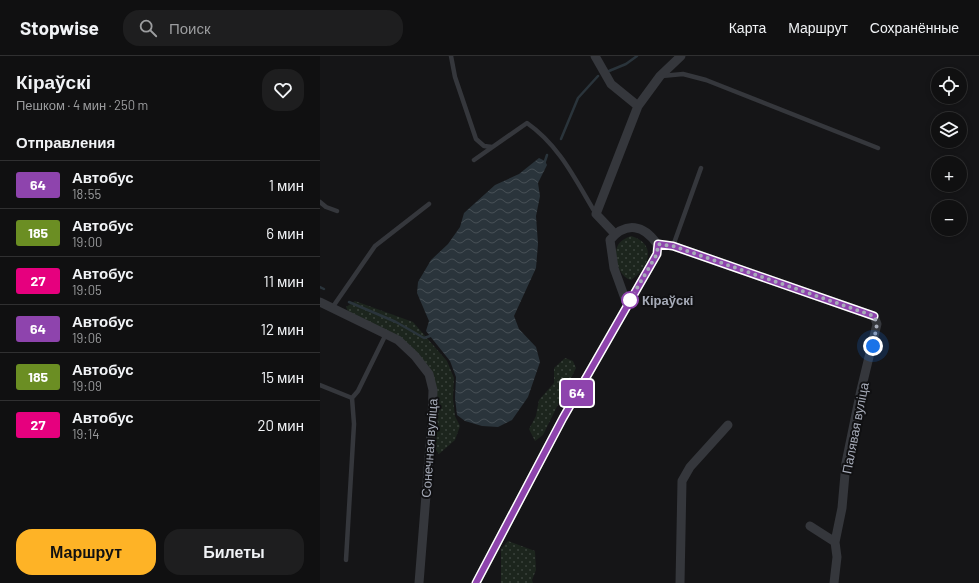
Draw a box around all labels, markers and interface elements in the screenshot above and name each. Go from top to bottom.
search box [123,10,403,46]
text: Stopwise [20,16,99,39]
icon: search [137,17,159,39]
text: Поиск [169,19,211,37]
text: Карта [729,19,766,36]
text: Маршрут [788,19,848,36]
text: Сохранённые [870,19,959,36]
map controls [931,68,967,236]
button: locate [931,68,967,104]
button: heart [262,69,304,111]
text: Кіраўскі [16,70,91,93]
text: Пешком · 4 мин · 250 m [16,97,148,113]
button: layers [931,112,967,148]
text: Отправления [16,133,115,151]
button: + [931,156,967,192]
text: Автобус [72,168,134,186]
text: 64 [30,176,46,193]
text: 1 мин [269,176,304,194]
text: 18:55 [72,186,101,202]
button: − [931,200,967,236]
text: Автобус [72,216,134,234]
text: 185 [28,224,48,241]
text: 6 мин [266,224,304,242]
text: 19:00 [72,234,102,250]
text: Автобус [72,264,134,282]
text: 27 [31,272,45,289]
text: 11 мин [263,272,304,290]
text: 19:05 [72,282,102,298]
marker: Кіраўскі [621,291,639,309]
place label: Кіраўскі [642,292,693,308]
text: Автобус [72,312,134,330]
text: 64 [30,320,46,337]
text: 12 мин [261,320,304,338]
text: 19:06 [72,330,102,346]
your location [863,336,883,356]
text: Автобус [72,360,134,378]
text: 185 [28,368,48,385]
text: 15 мин [261,368,304,386]
text: 19:09 [72,378,102,394]
line badge: 64 [559,380,595,406]
street label: Палявая вуліца [838,380,872,475]
text: 64 [569,384,585,401]
street label: Сонечная вуліца [418,397,441,498]
text: Автобус [72,408,134,426]
text: 27 [31,416,45,433]
text: 20 мин [258,416,304,434]
text: 19:14 [72,426,99,442]
button: Маршрут [16,529,156,575]
button: Билеты [164,529,304,575]

